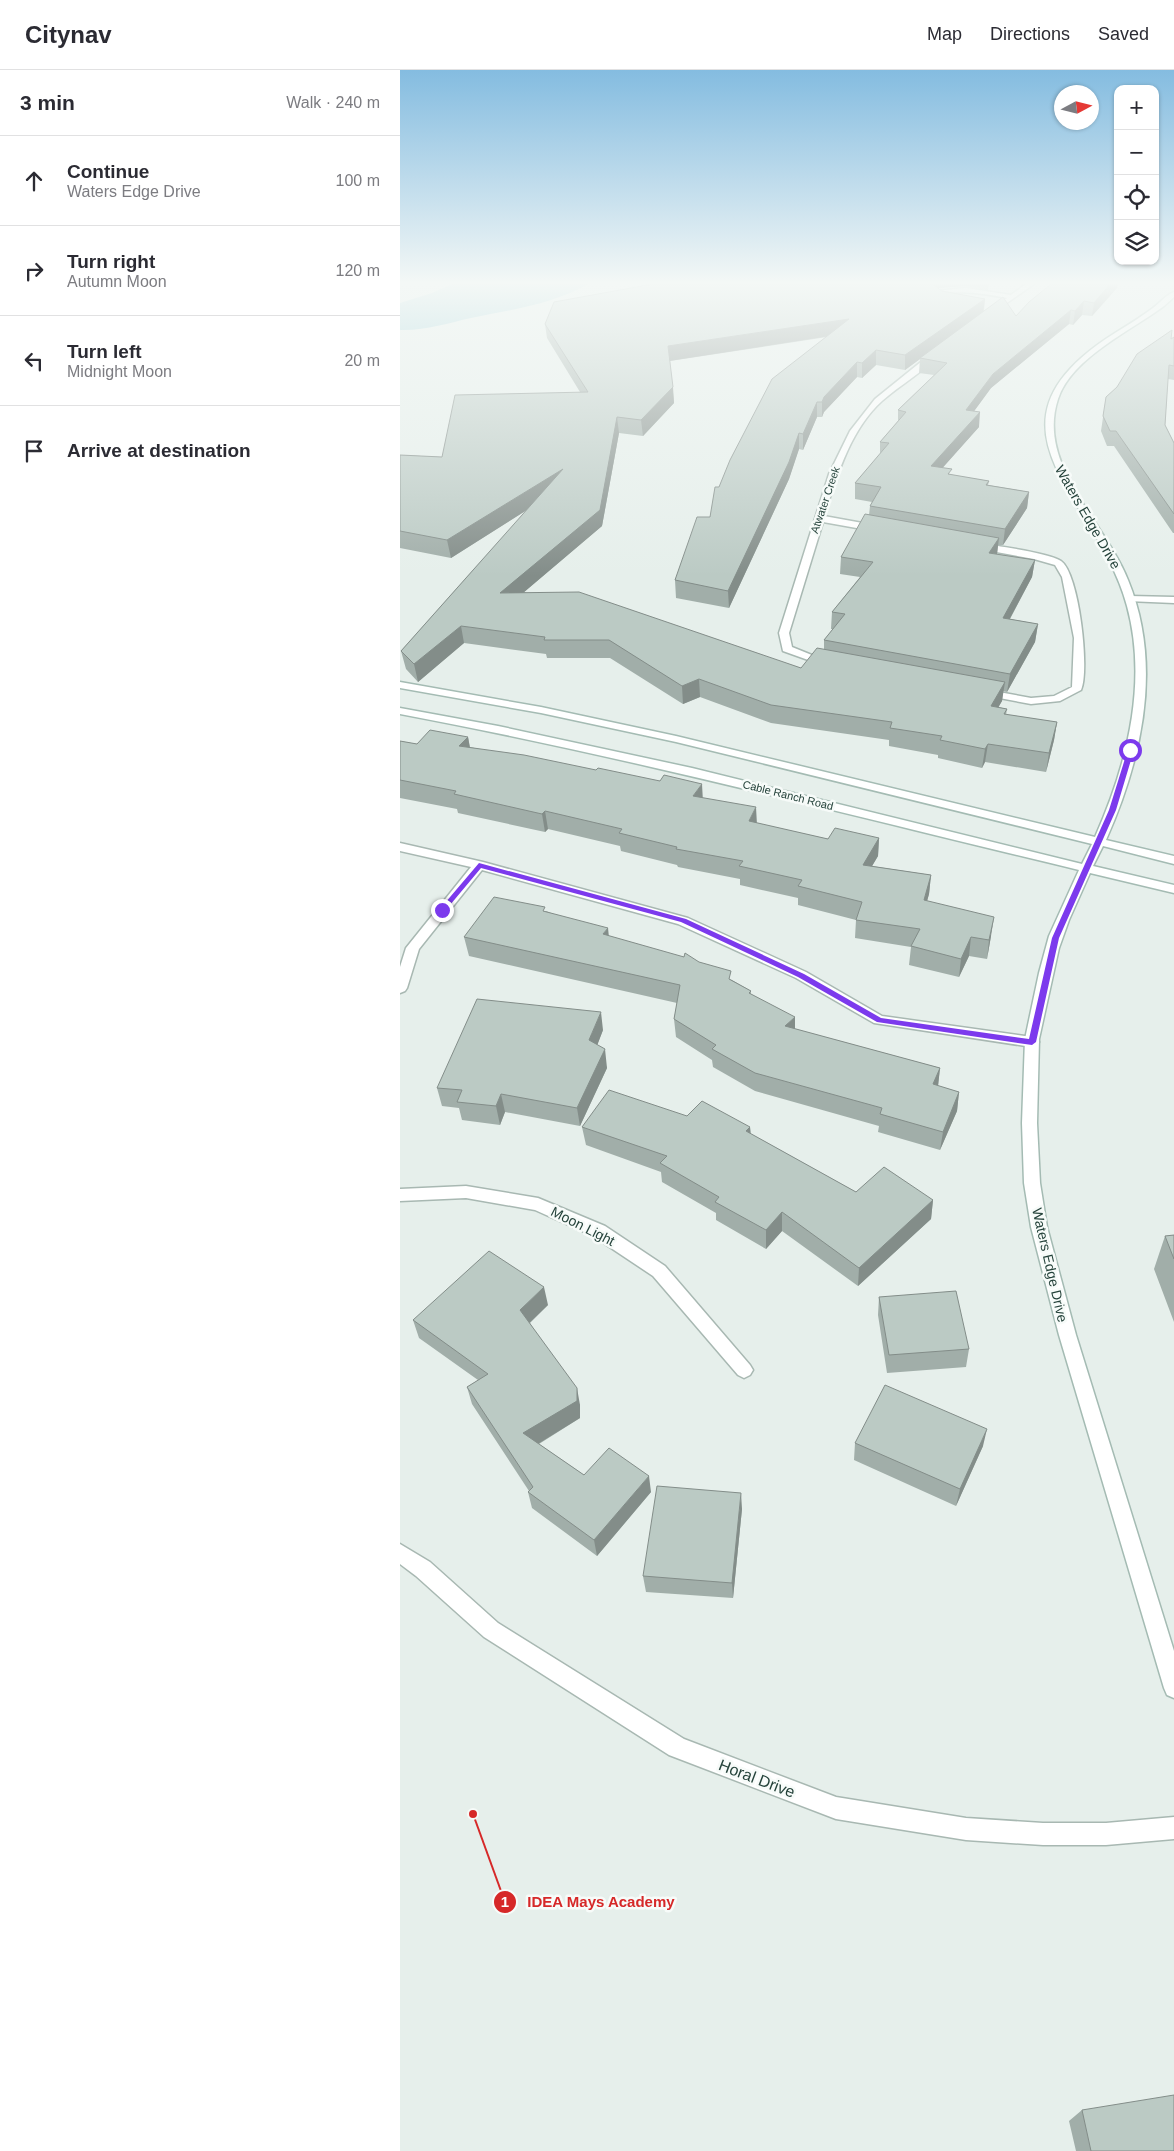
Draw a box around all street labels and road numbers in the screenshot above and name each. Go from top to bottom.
street label: Waters Edge Drive [1052,462,1124,572]
street label: Atwater Creek [808,465,842,535]
street label: Cable Ranch Road [741,778,835,812]
street label: Moon Light [549,1203,618,1249]
street label: Waters Edge Drive [1029,1206,1071,1324]
street label: Horal Drive [716,1756,797,1801]

